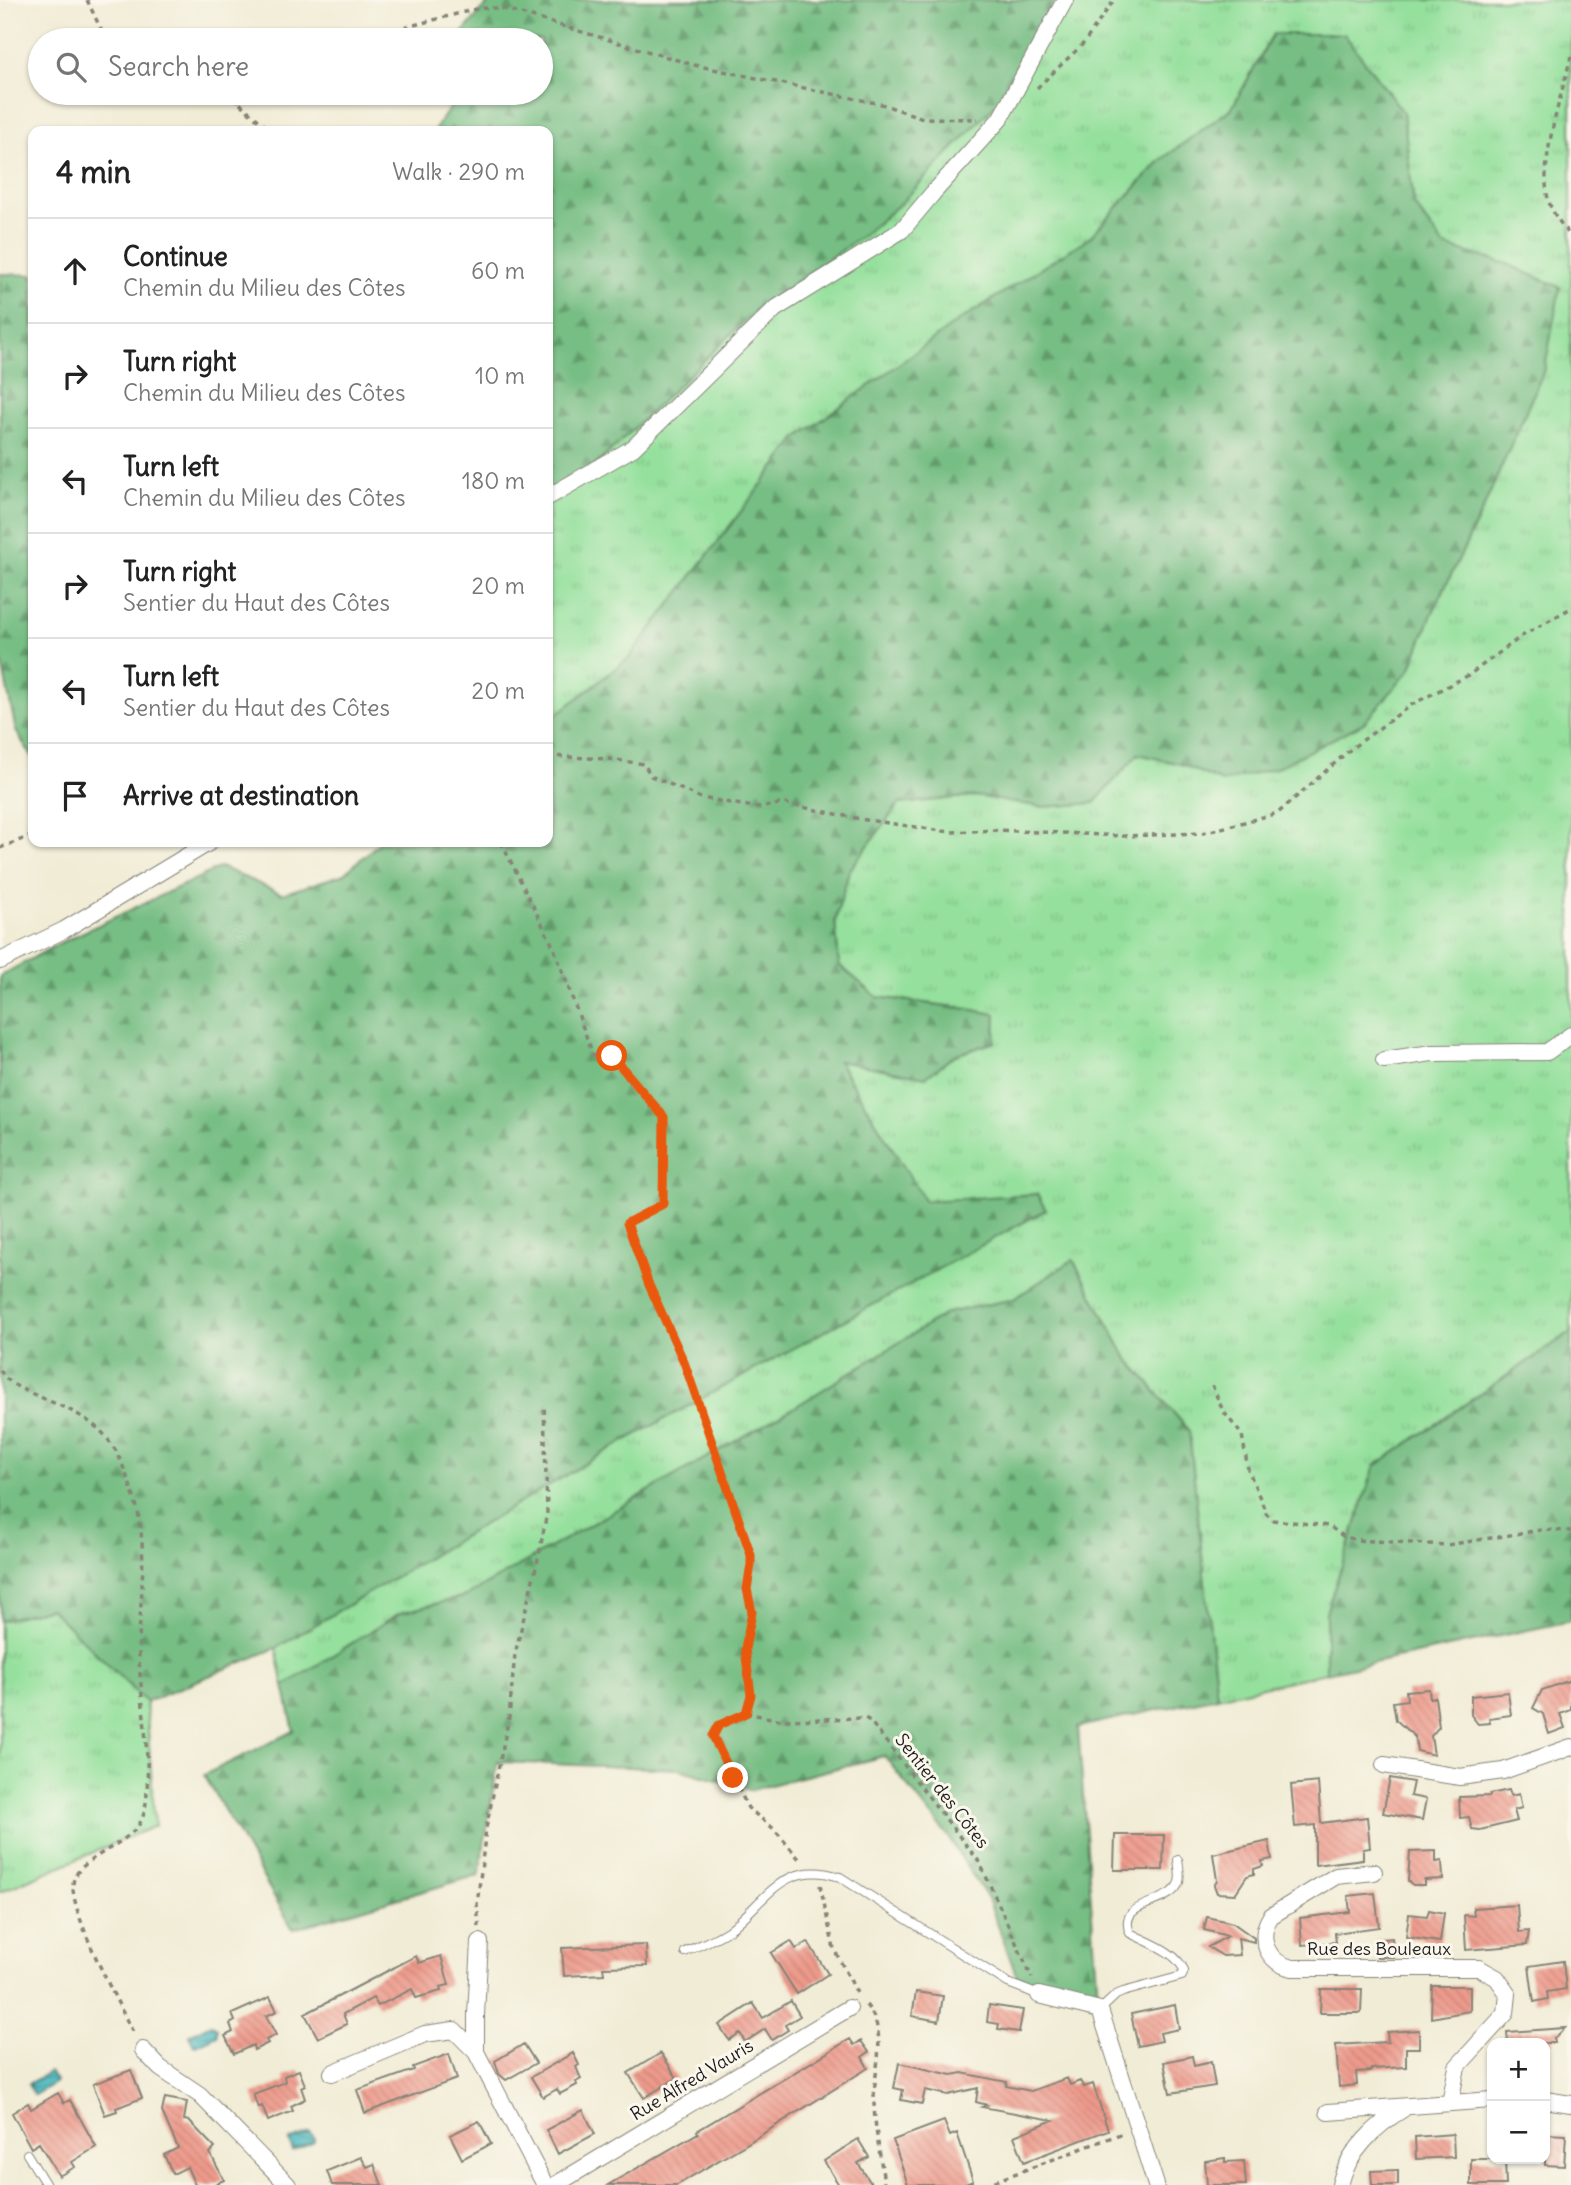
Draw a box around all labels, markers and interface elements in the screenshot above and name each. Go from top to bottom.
search box [28,28,553,105]
icon: search [52,48,90,86]
text: Search here [108,50,249,83]
text: 4 min [56,153,131,191]
text: Walk · 290 m [392,157,525,186]
text: Continue [123,240,228,273]
icon: ahead [56,252,94,290]
text: 60 m [471,256,525,285]
text: Chemin du Milieu des Côtes [123,273,405,302]
text: Turn right [123,345,236,378]
icon: right [56,357,94,395]
text: 10 m [475,361,525,390]
text: Chemin du Milieu des Côtes [123,378,405,407]
text: Turn left [123,450,219,483]
icon: left [56,462,94,500]
text: 180 m [462,466,525,495]
text: Chemin du Milieu des Côtes [123,483,405,512]
text: Turn right [123,555,236,588]
icon: right [56,567,94,605]
text: 20 m [472,571,525,600]
text: Sentier du Haut des Côtes [123,588,390,617]
text: Turn left [123,660,219,693]
icon: left [56,672,94,710]
text: 20 m [472,676,525,705]
text: Sentier du Haut des Côtes [123,693,390,722]
icon: arrive [56,777,94,815]
text: Arrive at destination [123,779,359,812]
route start [596,1040,627,1071]
street label: Sentier des Côtes [890,1729,994,1853]
route end [717,1762,748,1793]
street label: Rue des Bouleaux [1307,1937,1451,1960]
street label: Rue Alfred Vauris [626,2034,757,2125]
map controls [1487,2038,1550,2164]
button: + [1487,2038,1550,2101]
button: − [1487,2101,1550,2164]

